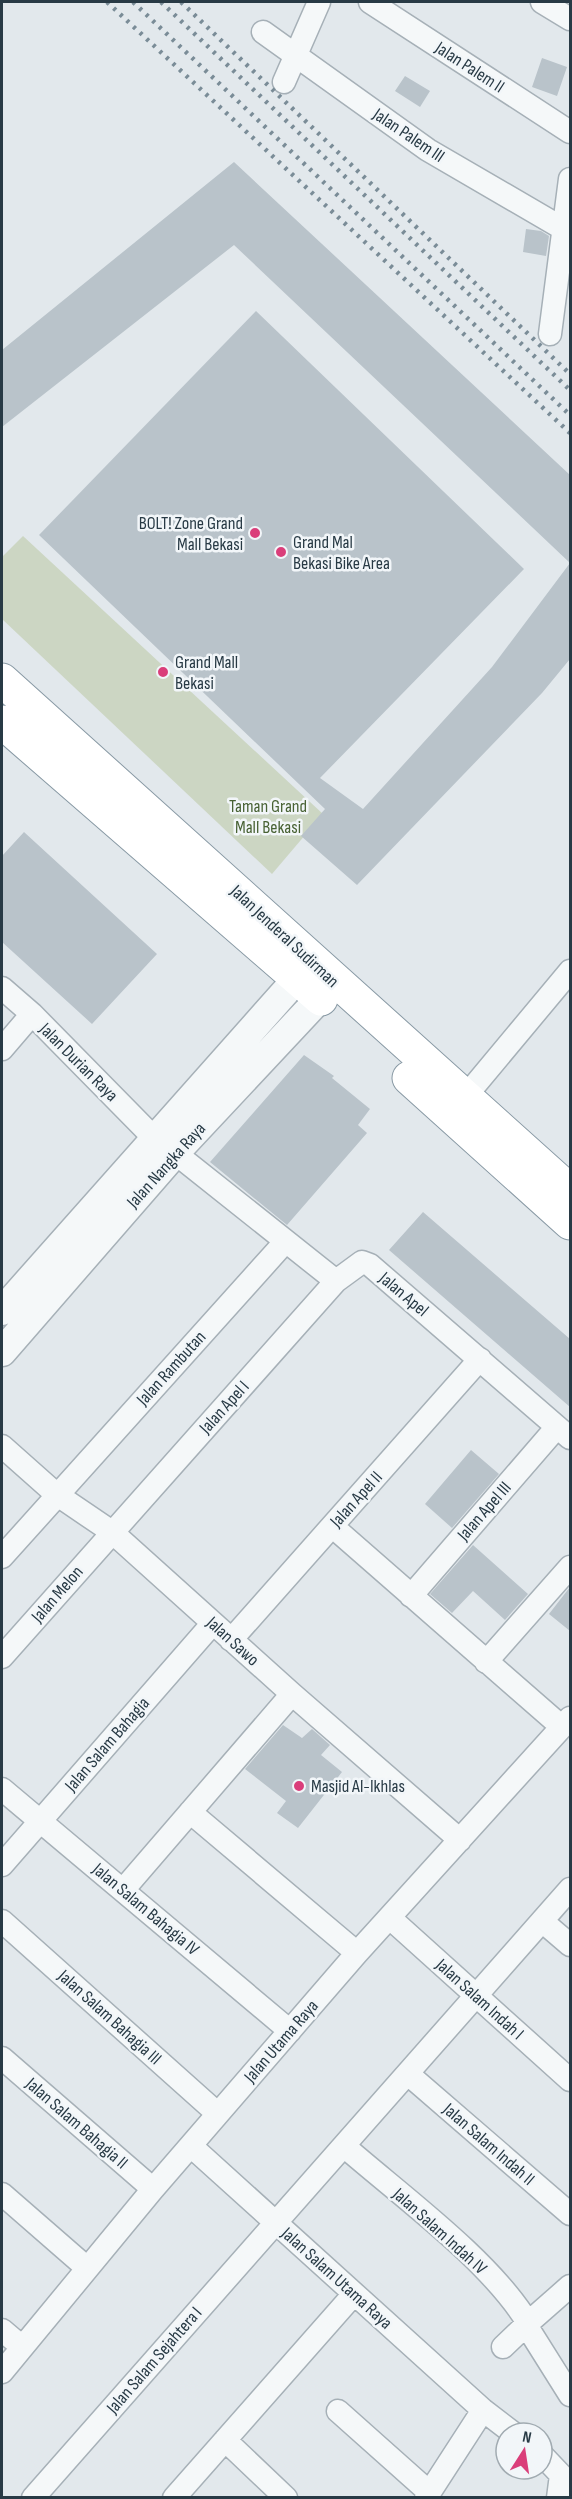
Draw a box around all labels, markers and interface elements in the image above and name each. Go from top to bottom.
street label: Jalan Palem II [430,37,508,97]
street label: Jalan Palem III [368,103,448,167]
place label: BOLT! Zone Grand Mall Bekasi [139,513,243,555]
marker: BOLT! Zone Grand Mall Bekasi [248,526,262,540]
place label: Grand Mal Bekasi Bike Area [293,532,390,574]
marker: Grand Mal Bekasi Bike Area [274,545,288,559]
place label: Grand Mall Bekasi [175,652,238,694]
marker: Grand Mall Bekasi [156,665,170,679]
park label: Taman Grand Mall Bekasi [229,796,307,838]
street label: Jalan Jenderal Sudirman [225,880,343,992]
street label: Jalan Durian Raya [34,1018,122,1106]
street label: Jalan Nangka Raya [122,1118,210,1213]
street label: Jalan Apel [374,1267,432,1321]
street label: Jalan Rambutan [132,1327,210,1411]
street label: Jalan Apel I [194,1377,254,1439]
street label: Jalan Apel II [325,1467,387,1532]
street label: Jalan Apel III [452,1478,516,1546]
street label: Jalan Melon [27,1562,88,1628]
street label: Jalan Sawo [201,1612,263,1670]
street label: Jalan Salam Bahagia [60,1693,154,1796]
place label: Masjid Al-Ikhlas [311,1776,405,1797]
marker: Masjid Al-Ikhlas [292,1779,306,1793]
street label: Jalan Salam Bahagia IV [87,1858,203,1960]
street label: Jalan Salam Indah I [431,1954,528,2044]
street label: Jalan Salam Bahagia III [53,1965,166,2069]
street label: Jalan Utama Raya [239,1996,323,2088]
street label: Jalan Salam Bahagia II [21,2073,132,2173]
street label: Jalan Salam Indah II [438,2098,539,2190]
street label: Jalan Salam Indah IV [388,2183,491,2279]
street label: Jalan Salam Utama Raya [276,2222,396,2334]
street label: Jalan Salam Sejahtera I [102,2303,206,2419]
north arrow [494,2421,554,2481]
text: N [521,2428,533,2448]

